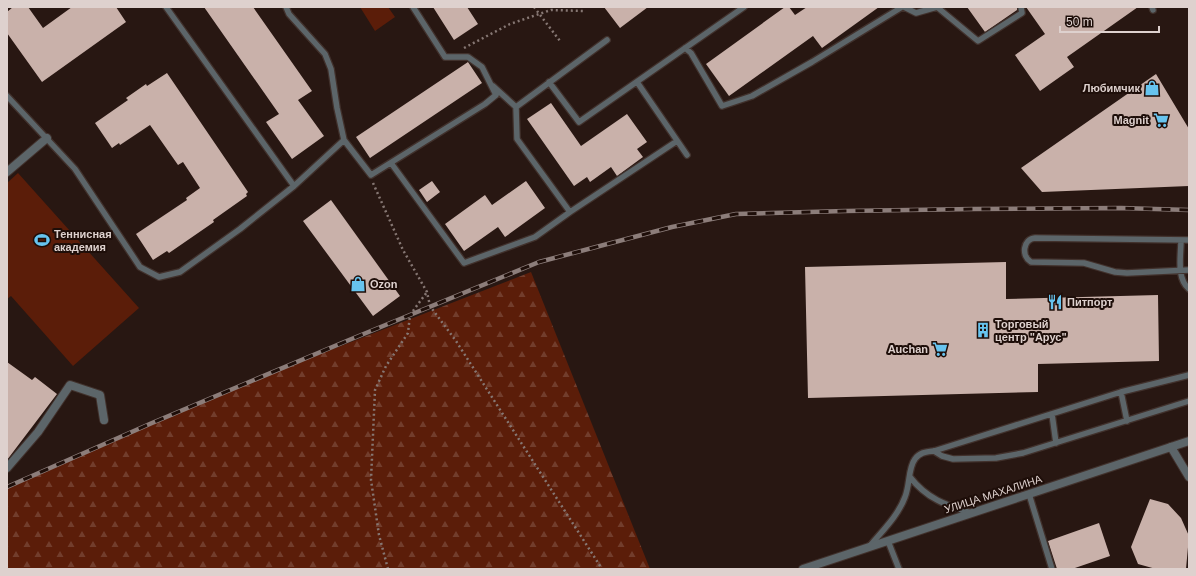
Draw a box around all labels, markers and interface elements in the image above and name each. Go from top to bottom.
scale bar [1060,8,1159,34]
text: 50 m [1066,15,1093,29]
shop icon: Любимчик [1143,79,1161,97]
place label: Любимчик [1083,82,1140,94]
supermarket icon: Magnit [1152,111,1170,129]
place label: Magnit [1114,114,1149,126]
place label: Теннисная академия [54,228,112,253]
sports icon: Теннисная академия [33,231,51,249]
shop icon: Ozon [349,275,367,293]
place label: Ozon [370,278,398,290]
restaurant icon: Питпорт [1046,293,1064,311]
place label: Питпорт [1067,296,1113,308]
place label: Торговый центр "Арус" [995,318,1067,343]
building icon: Торговый центр "Арус" [974,321,992,339]
supermarket icon: Auchan [931,340,949,358]
place label: Auchan [888,343,928,355]
street label: УЛИЦА МАХАЛИНА [943,472,1044,515]

